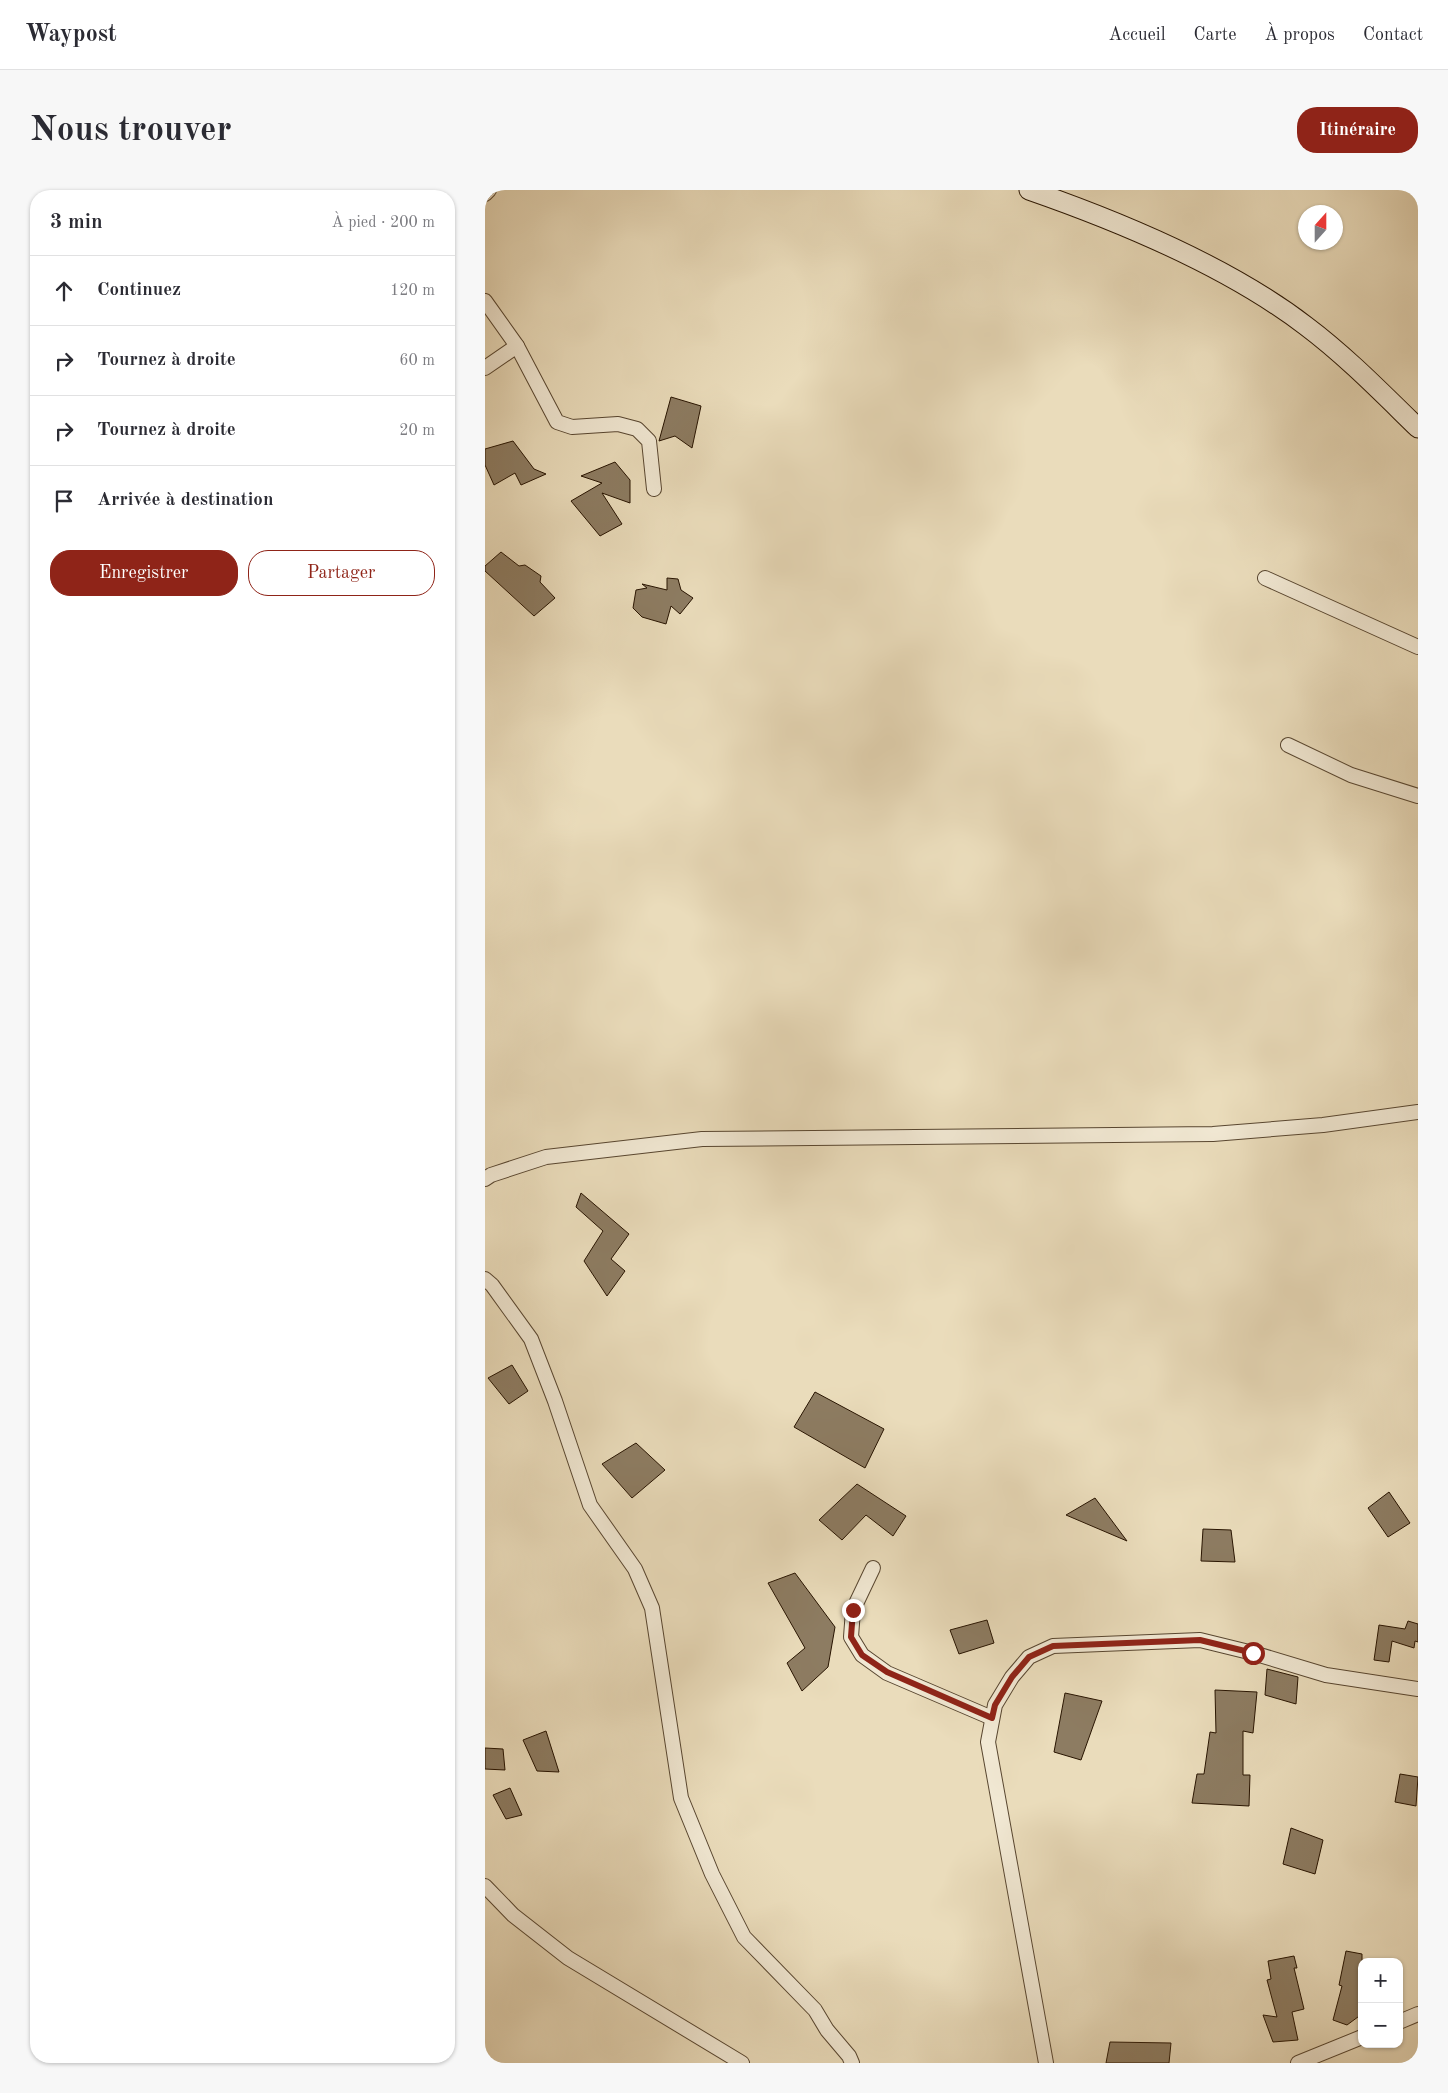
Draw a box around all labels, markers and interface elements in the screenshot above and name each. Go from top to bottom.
text: Waypost [25,23,117,47]
text: Accueil [1108,26,1166,44]
text: Carte [1194,26,1236,44]
text: À propos [1264,26,1335,44]
text: Contact [1363,26,1423,44]
button: Itinéraire [1297,107,1418,153]
text: Nous trouver [30,113,232,148]
north arrow [1298,205,1343,250]
text: 3 min [50,212,103,233]
text: À pied · 200 m [332,215,435,231]
icon: ahead [50,277,78,305]
text: Continuez [97,281,181,300]
text: 120 m [390,283,435,299]
icon: right [50,347,78,375]
text: Tournez à droite [97,351,236,370]
text: 60 m [399,353,435,369]
icon: right [50,417,78,445]
text: Tournez à droite [97,421,236,440]
text: 20 m [399,423,435,439]
icon: arrive [50,487,78,515]
text: Arrivée à destination [97,491,273,510]
button: Enregistrer [50,550,238,596]
button: Partager [248,550,435,596]
route end [842,1599,865,1622]
route start [1242,1642,1265,1665]
map controls [1358,1958,1403,2048]
button: + [1358,1958,1403,2003]
button: − [1358,2003,1403,2048]

